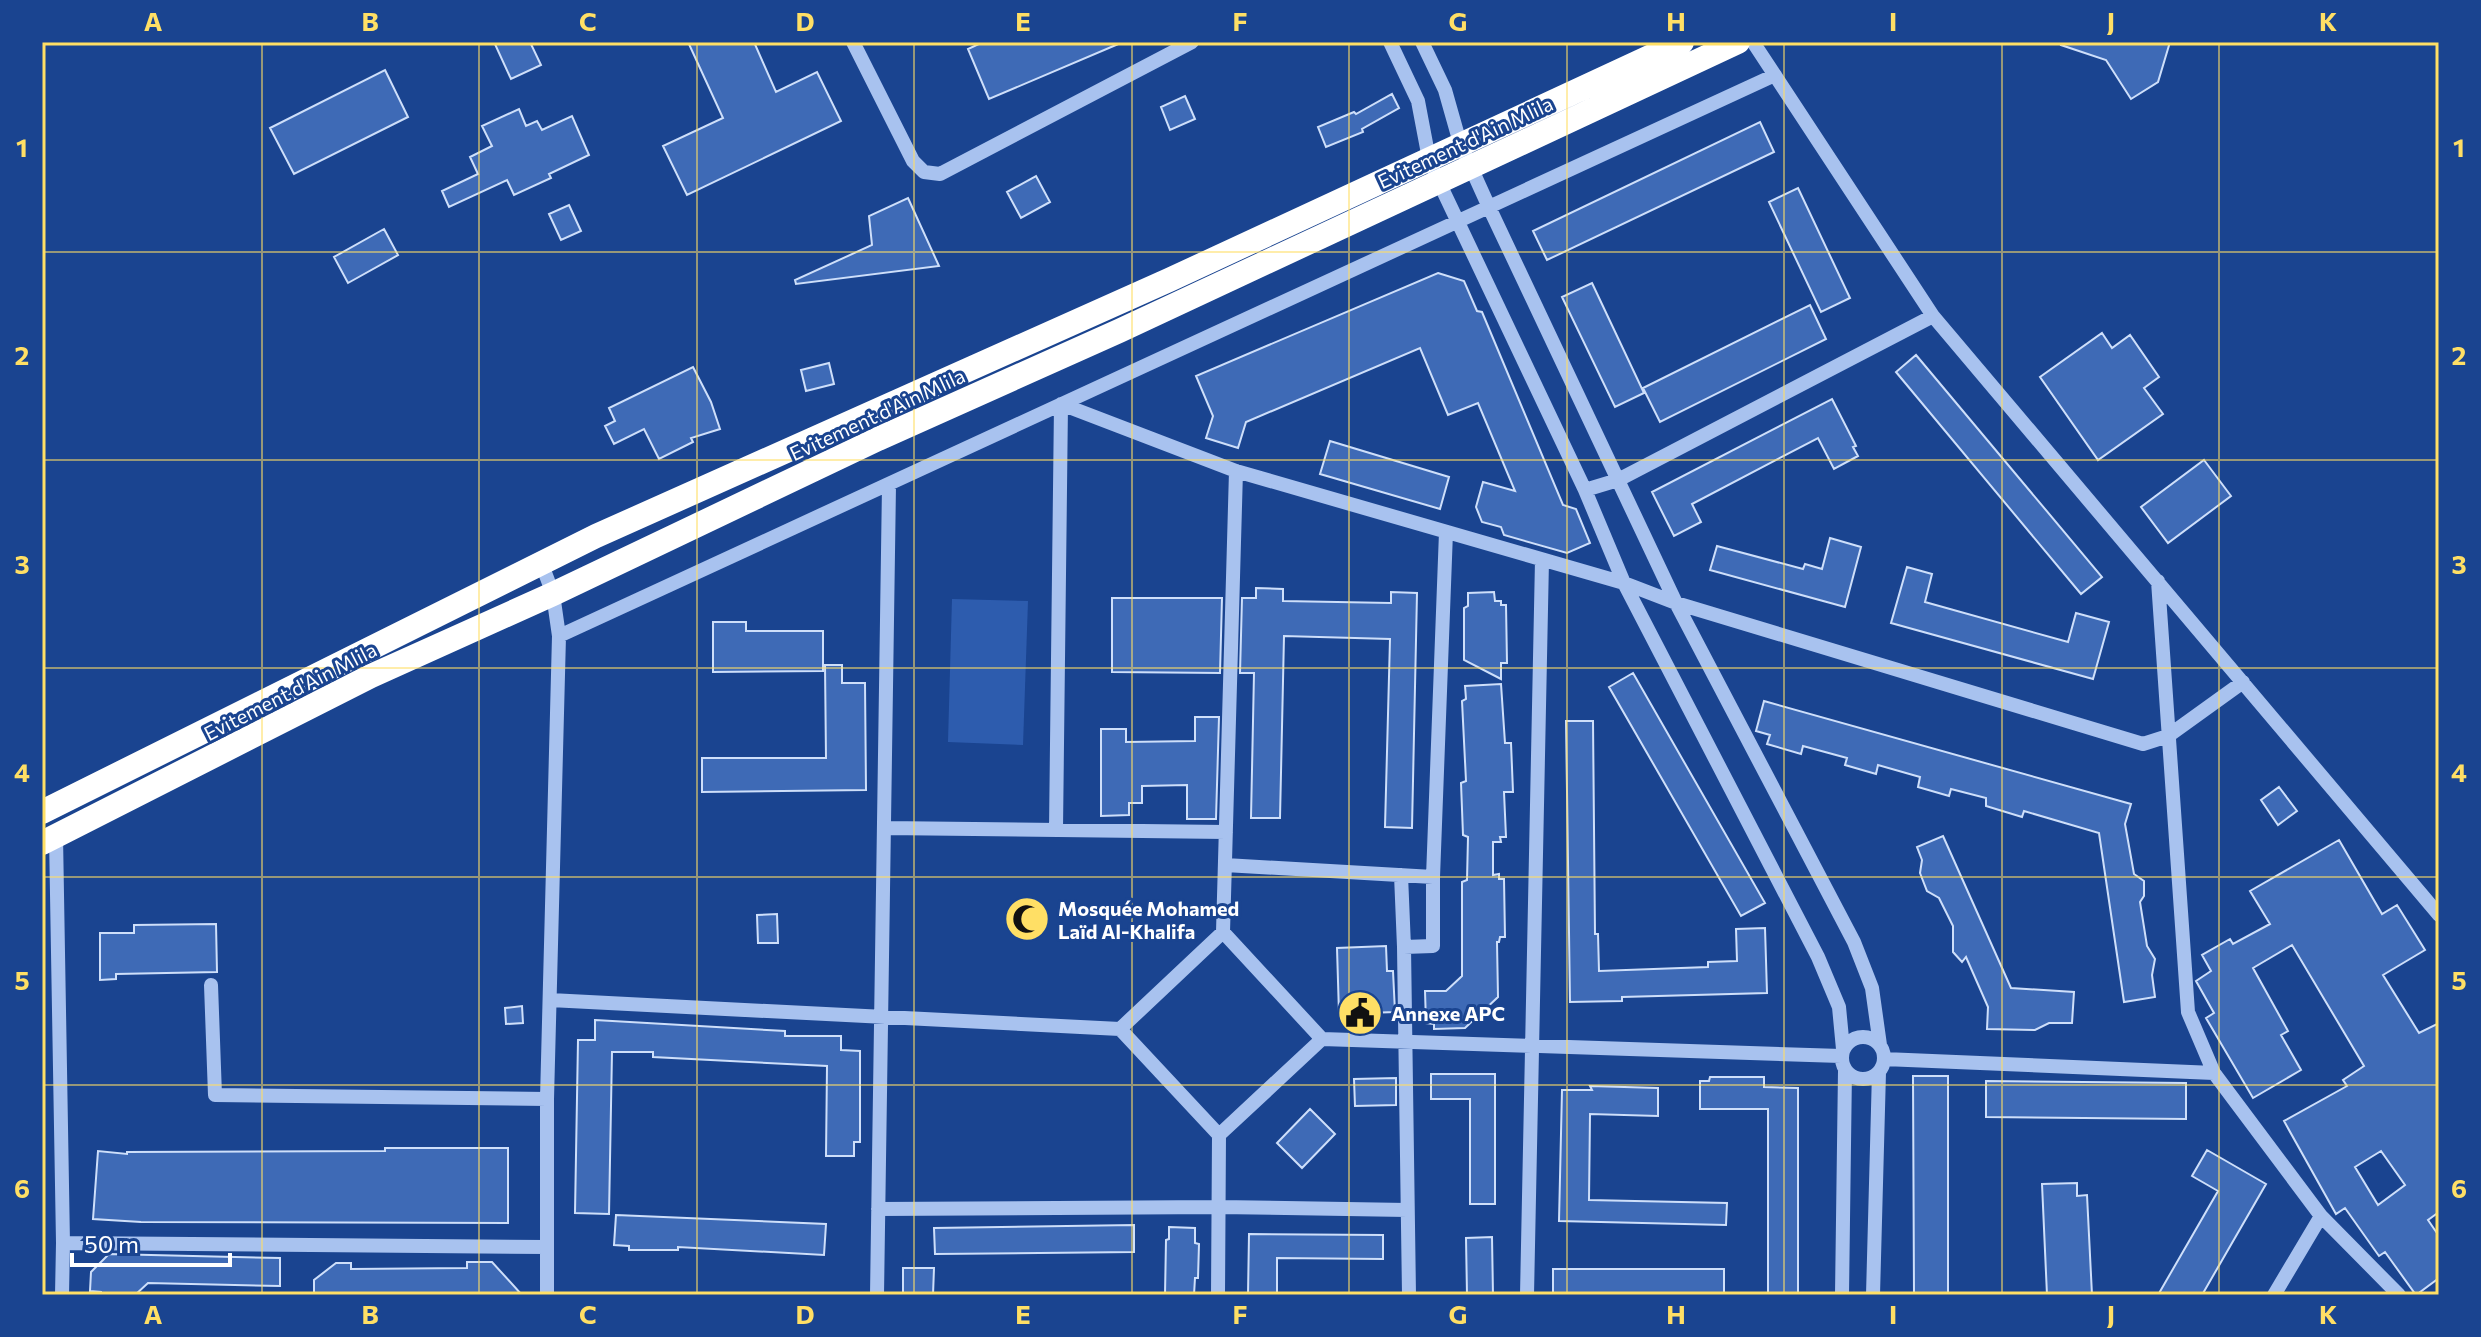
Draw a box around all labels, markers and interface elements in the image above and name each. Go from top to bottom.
text: A [144,5,163,36]
text: B [361,5,379,36]
text: C [579,5,597,36]
text: D [795,5,815,36]
text: E [1015,5,1031,36]
text: F [1232,5,1248,36]
text: G [1449,5,1467,36]
text: H [1666,5,1686,36]
text: I [1889,5,1897,36]
text: J [2107,5,2115,36]
text: K [2319,5,2337,36]
street label: Evitement d'Ain Mlila [1374,91,1556,193]
text: 1 [16,131,28,162]
text: 1 [2453,131,2465,162]
text: 2 [15,339,29,370]
text: 2 [2452,339,2466,370]
street label: Evitement d'Ain Mlila [786,363,968,465]
text: 3 [14,548,30,579]
text: 3 [2451,548,2467,579]
street label: Evitement d'Ain Mlila [200,637,380,745]
text: 4 [14,756,30,787]
text: 4 [2451,756,2467,787]
mosque icon: Mosquée Mohamed Laïd Al-Khalifa [1003,895,1051,943]
place label: Mosquée Mohamed Laïd Al-Khalifa [1058,896,1239,943]
text: 5 [14,964,30,995]
text: 5 [2451,964,2467,995]
public building icon: Annexe APC [1336,989,1384,1037]
place label: Annexe APC [1391,1001,1505,1025]
text: 6 [14,1172,30,1203]
text: 6 [2451,1172,2467,1203]
scale bar [72,1217,230,1267]
text: 50 m [84,1229,139,1258]
text: A [144,1298,163,1329]
text: B [361,1298,379,1329]
text: C [579,1298,597,1329]
text: D [795,1298,815,1329]
text: E [1015,1298,1031,1329]
text: F [1232,1298,1248,1329]
text: G [1449,1298,1467,1329]
text: H [1666,1298,1686,1329]
text: I [1889,1298,1897,1329]
text: J [2107,1298,2115,1329]
text: K [2319,1298,2337,1329]

